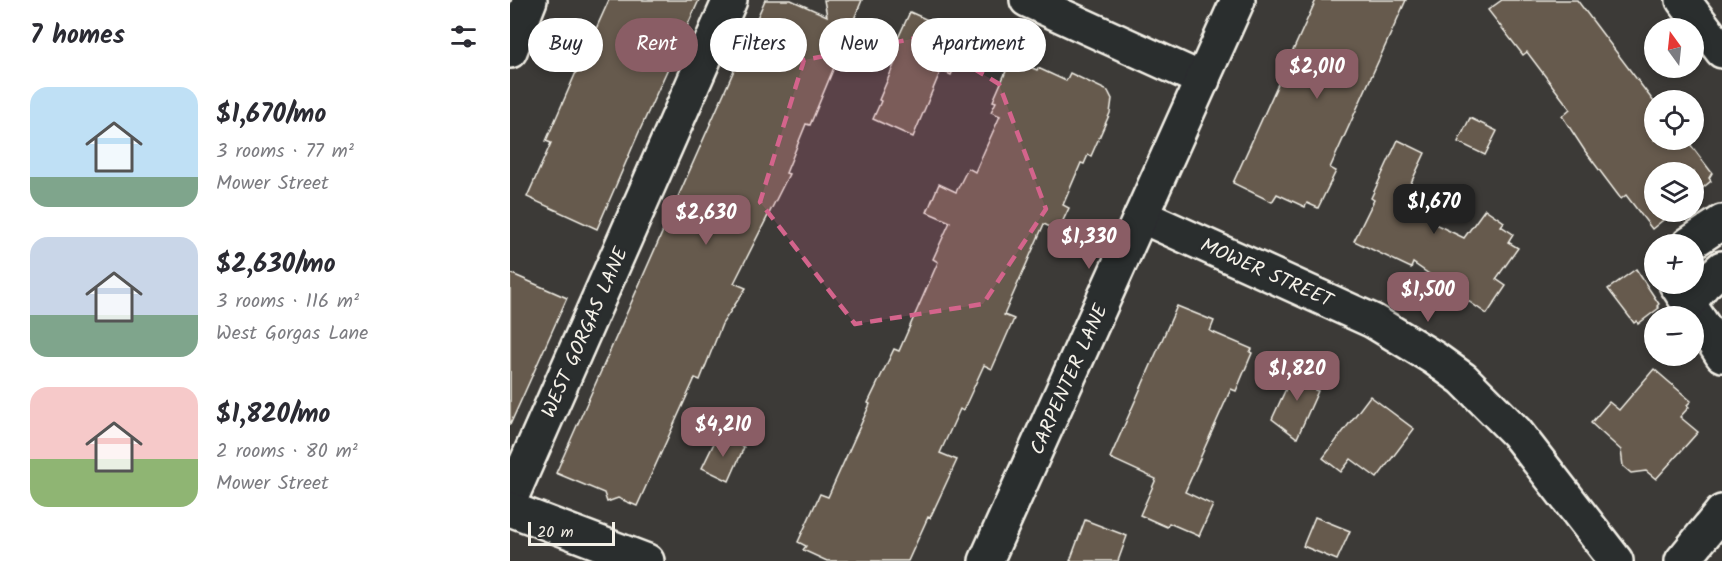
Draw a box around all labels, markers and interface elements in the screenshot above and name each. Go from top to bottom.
text: 7 homes [30,15,125,57]
chip: Buy [528,18,603,72]
chip: Rent [615,18,698,72]
chip: Filters [710,18,807,72]
chip: New [819,18,899,72]
chip: Apartment [911,18,1046,72]
north arrow [1644,18,1704,78]
map controls [1644,18,1704,366]
icon: filters [447,20,480,53]
pin: $2,010 [1268,49,1366,100]
text: $2,010 [1289,52,1345,84]
button: locate [1644,90,1704,150]
text: $1,670/mo [216,94,326,136]
icon: home [78,111,150,183]
text: 3 rooms · 77 m² [216,136,354,168]
button: layers [1644,162,1704,222]
text: Mower Street [216,168,329,200]
pin: $1,670 [1385,184,1483,235]
text: $1,670 [1407,187,1461,219]
pin: $2,630 [657,195,755,246]
text: $2,630 [676,198,736,230]
pin: $1,330 [1040,219,1138,270]
text: $1,330 [1061,222,1117,254]
street label: MOWER STREET [1195,230,1340,318]
button: + [1644,234,1704,294]
street label: WEST GORGAS LANE [534,241,638,423]
text: $2,630/mo [216,244,336,286]
icon: home [78,261,150,333]
pin: $1,500 [1379,272,1477,323]
text: $1,500 [1401,275,1455,307]
text: 3 rooms · 116 m² [216,286,359,318]
street label: CARPENTER LANE [1022,298,1118,460]
button: − [1644,306,1704,366]
text: West Gorgas Lane [216,318,368,350]
pin: $1,820 [1248,351,1346,402]
text: $1,820 [1269,354,1325,386]
text: $1,820/mo [216,394,330,436]
pin: $4,210 [674,407,772,458]
text: $4,210 [695,410,751,442]
icon: home [78,411,150,483]
text: 2 rooms · 80 m² [216,436,358,468]
text: Mower Street [216,468,329,500]
scale bar [528,519,615,546]
text: 20 m [537,520,573,545]

